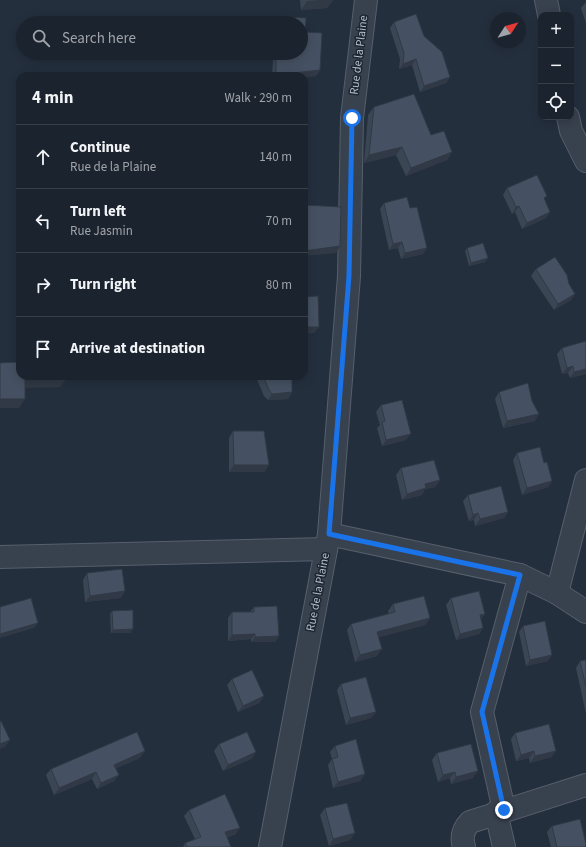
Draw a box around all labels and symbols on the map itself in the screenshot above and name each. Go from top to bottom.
north arrow [490,12,526,48]
street label: Rue de la Plaine [346,14,372,96]
route start [343,109,361,127]
street label: Rue de la Plaine [302,551,334,633]
route end [495,801,513,819]

